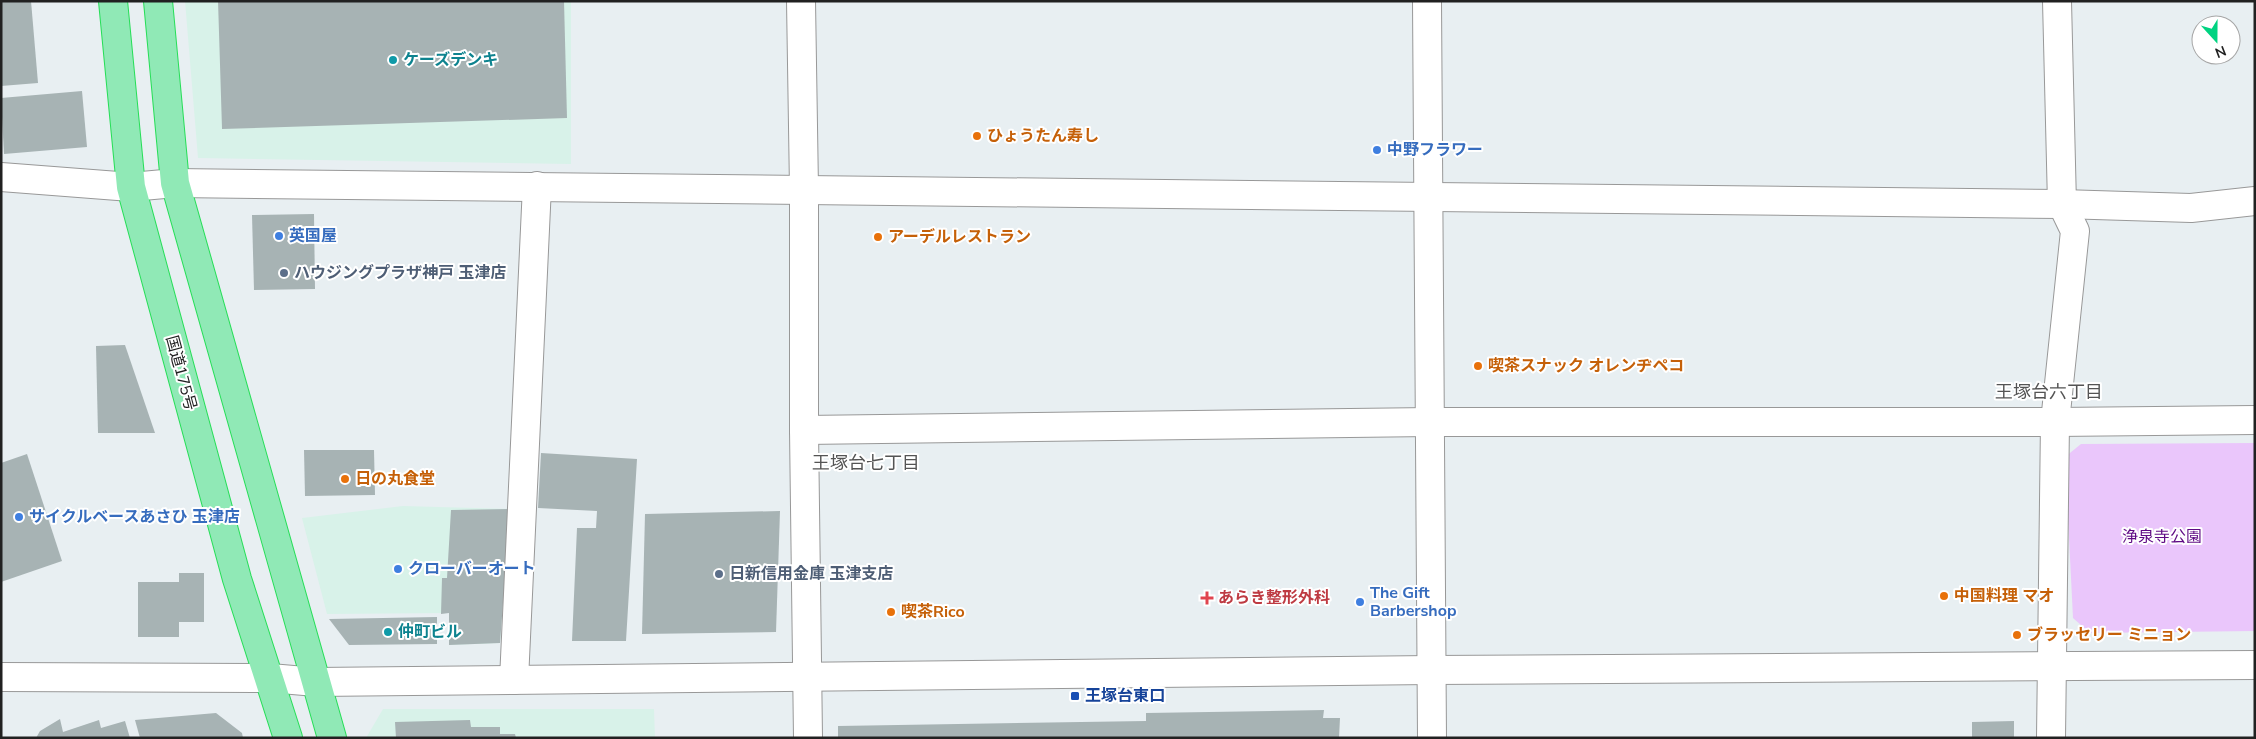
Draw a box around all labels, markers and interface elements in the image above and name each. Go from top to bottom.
north arrow [2191,15,2241,65]
text: N [2212,41,2229,62]
place label: ケーズデンキ [403,49,498,71]
marker: ケーズデンキ [387,54,399,66]
place label: ひょうたん寿し [987,125,1099,147]
marker: ひょうたん寿し [971,130,983,142]
place label: 中野フラワー [1387,139,1483,161]
marker: 中野フラワー [1371,144,1383,156]
place label: 英国屋 [289,225,337,247]
place label: アーデルレストラン [888,226,1031,248]
marker: 英国屋 [273,230,285,242]
marker: アーデルレストラン [872,231,884,243]
place label: ハウジングプラザ神戸 玉津店 [294,262,506,284]
marker: ハウジングプラザ神戸 玉津店 [278,267,290,279]
street label: 国道175号 [160,333,202,413]
place label: 喫茶スナック オレンヂペコ [1488,355,1684,377]
marker: 喫茶スナック オレンヂペコ [1472,360,1484,372]
district label: 王塚台六丁目 [1995,380,2103,404]
district label: 王塚台七丁目 [812,451,920,475]
place label: 日の丸食堂 [355,468,435,490]
marker: 日の丸食堂 [339,473,351,485]
place label: サイクルベースあさひ 玉津店 [29,506,240,528]
marker: サイクルベースあさひ 玉津店 [13,511,25,523]
park label: 浄泉寺公園 [2122,526,2202,548]
place label: クローバーオート [408,558,536,580]
marker: クローバーオート [392,563,404,575]
place label: 日新信用金庫 玉津支店 [729,563,893,585]
marker: 日新信用金庫 玉津支店 [713,568,725,580]
place label: The Gift Barbershop [1370,582,1456,622]
place label: 中国料理 マオ [1954,585,2054,607]
place label: あらき整形外科 [1218,587,1330,609]
marker: 中国料理 マオ [1938,590,1950,602]
marker: あらき整形外科 [1200,591,1214,605]
marker: The Gift Barbershop [1354,596,1366,608]
place label: 喫茶Rico [901,601,965,623]
marker: 喫茶Rico [885,606,897,618]
place label: 仲町ビル [398,621,462,643]
place label: ブラッセリー ミニョン [2027,624,2191,646]
marker: 仲町ビル [382,626,394,638]
marker: ブラッセリー ミニョン [2011,629,2023,641]
place label: 王塚台東口 [1085,685,1165,707]
marker: 王塚台東口 [1069,690,1081,702]

